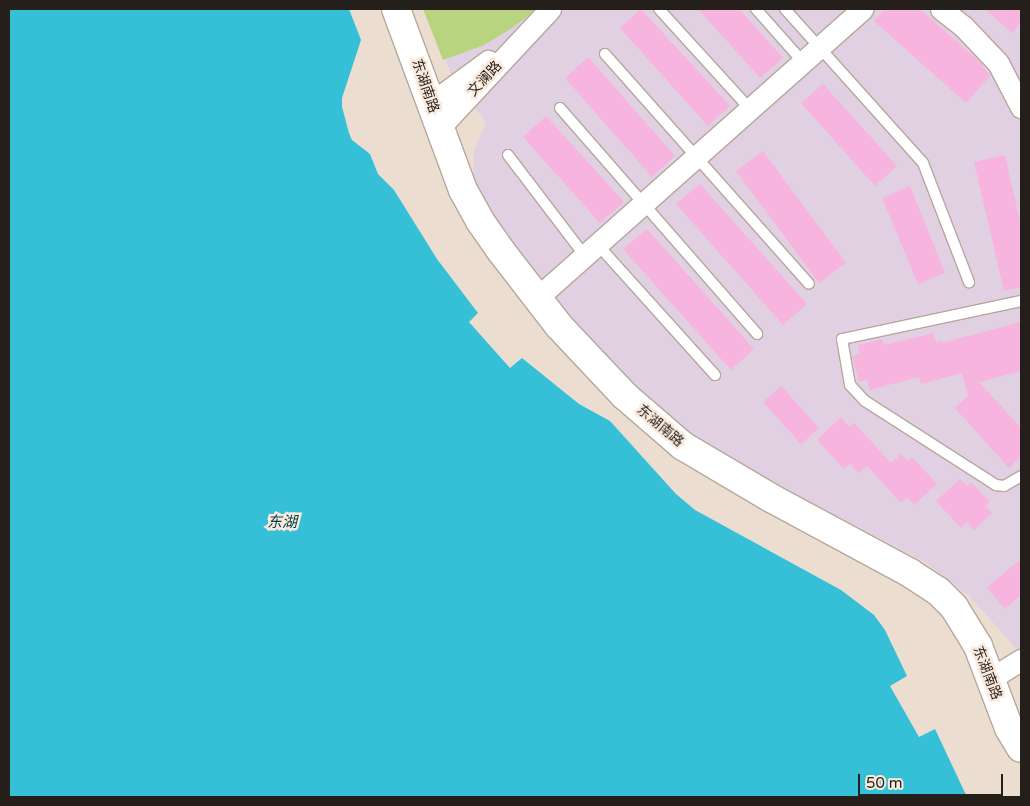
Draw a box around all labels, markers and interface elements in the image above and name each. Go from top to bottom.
street label: 东湖南路 [408,57,442,115]
street label: 文澜路 [465,58,505,100]
street label: 东湖南路 [633,402,687,450]
water label: 东湖 [267,514,297,532]
street label: 东湖南路 [969,644,1005,702]
scale bar [860,764,1005,796]
text: 50 m [866,774,903,792]

